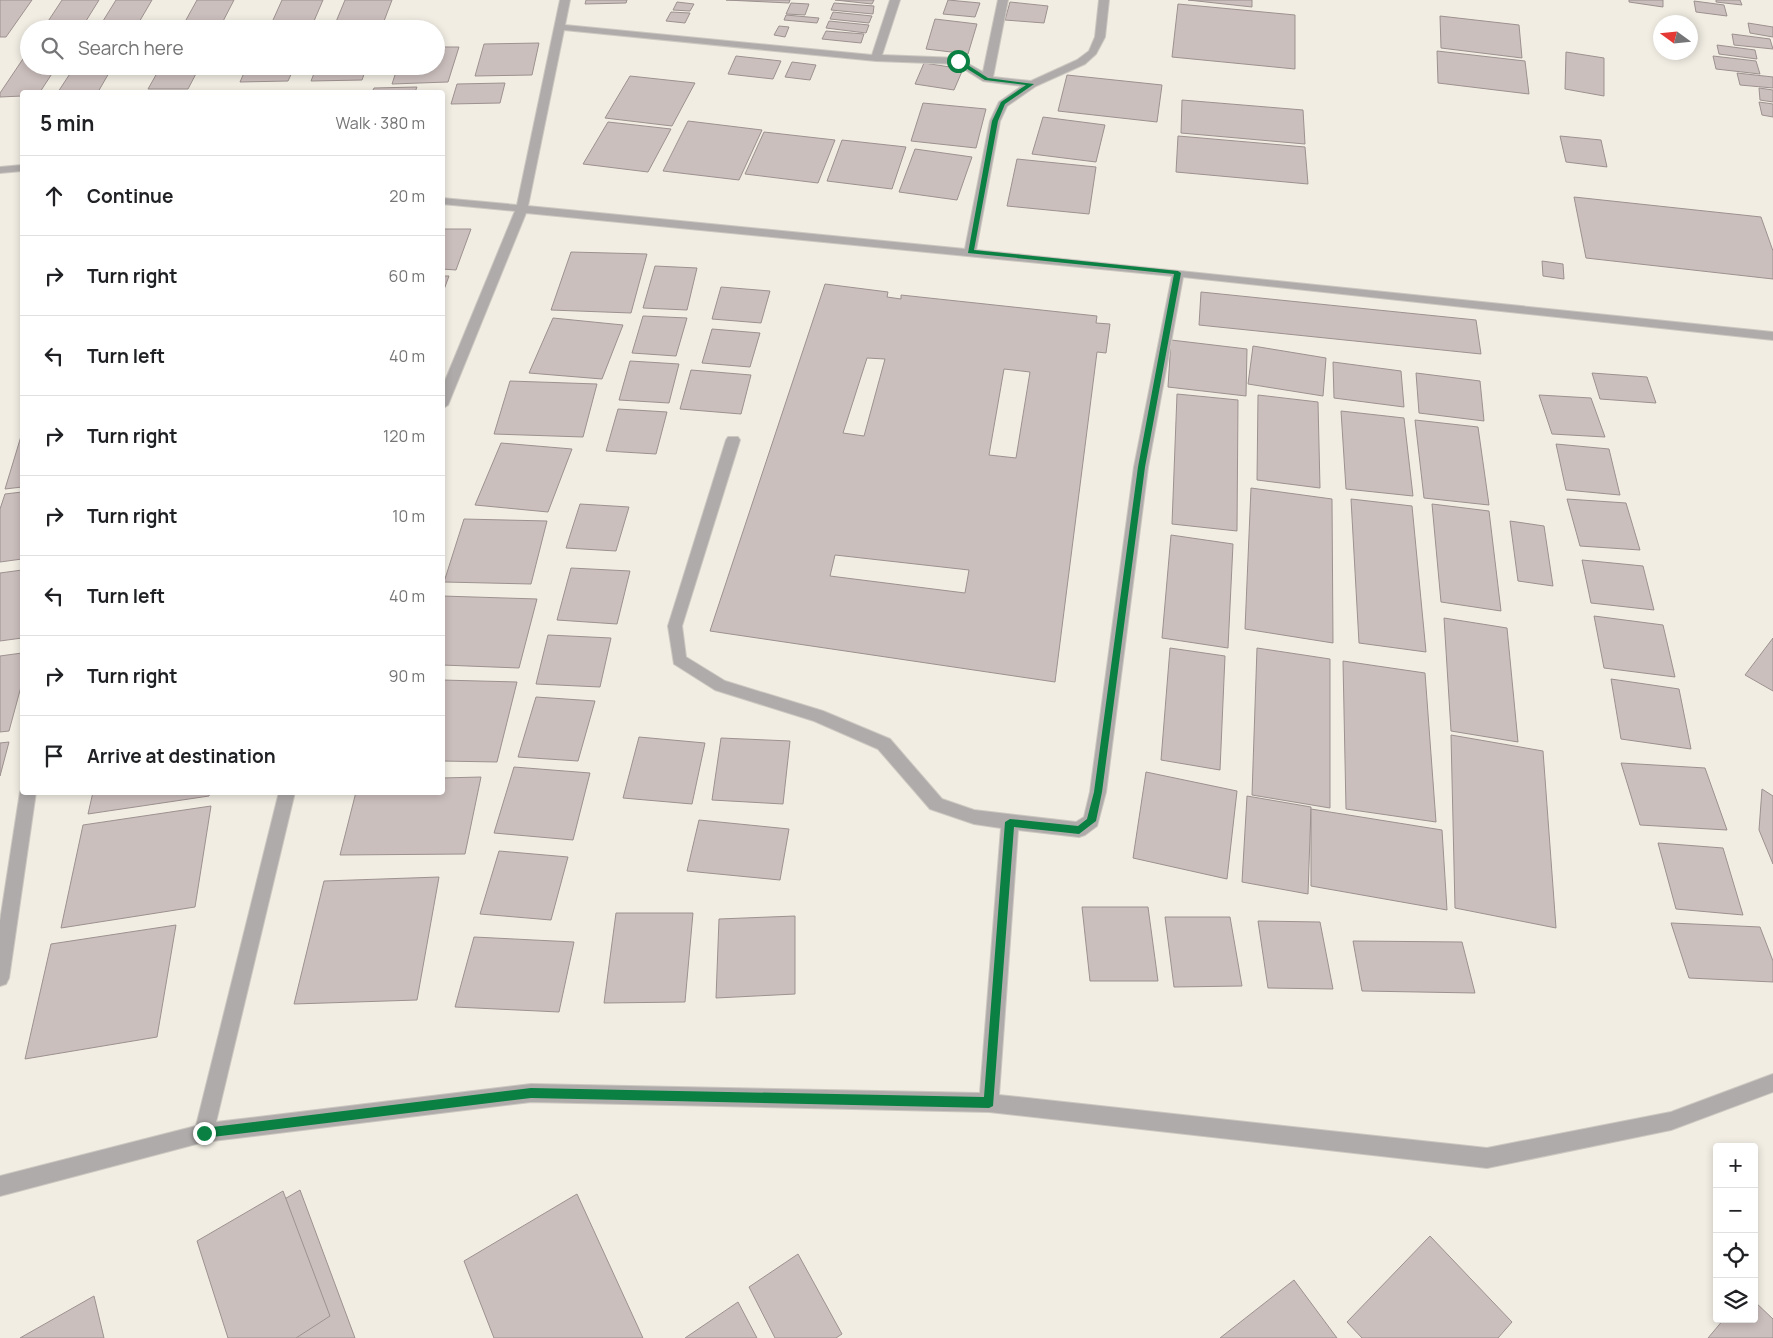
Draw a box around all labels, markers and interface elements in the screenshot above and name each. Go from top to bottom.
north arrow [1653,15,1698,60]
search box [20,20,445,75]
icon: search [38,34,66,62]
text: Search here [78,35,184,61]
route start [947,50,970,73]
text: 5 min [40,109,94,137]
text: Walk · 380 m [336,112,425,134]
icon: ahead [40,182,68,210]
text: Continue [87,183,173,209]
text: 20 m [389,185,425,207]
icon: right [40,262,68,290]
text: Turn right [87,263,177,289]
text: 60 m [389,265,425,287]
icon: left [40,342,68,370]
text: Turn left [87,343,165,369]
text: 40 m [389,345,425,367]
icon: right [40,422,68,450]
text: Turn right [87,423,177,449]
text: 120 m [383,425,425,447]
icon: right [40,502,68,530]
text: Turn right [87,503,177,529]
text: 10 m [392,505,425,527]
icon: left [40,582,68,610]
text: Turn left [87,583,165,609]
text: 40 m [389,585,425,607]
icon: right [40,662,68,690]
text: Turn right [87,663,177,689]
text: 90 m [389,665,425,687]
icon: arrive [40,742,68,770]
text: Arrive at destination [87,743,276,769]
route end [193,1122,216,1145]
map controls [1713,1143,1758,1323]
button: + [1713,1143,1758,1188]
button: − [1713,1188,1758,1233]
button: locate [1713,1233,1758,1278]
button: layers [1713,1278,1758,1323]

